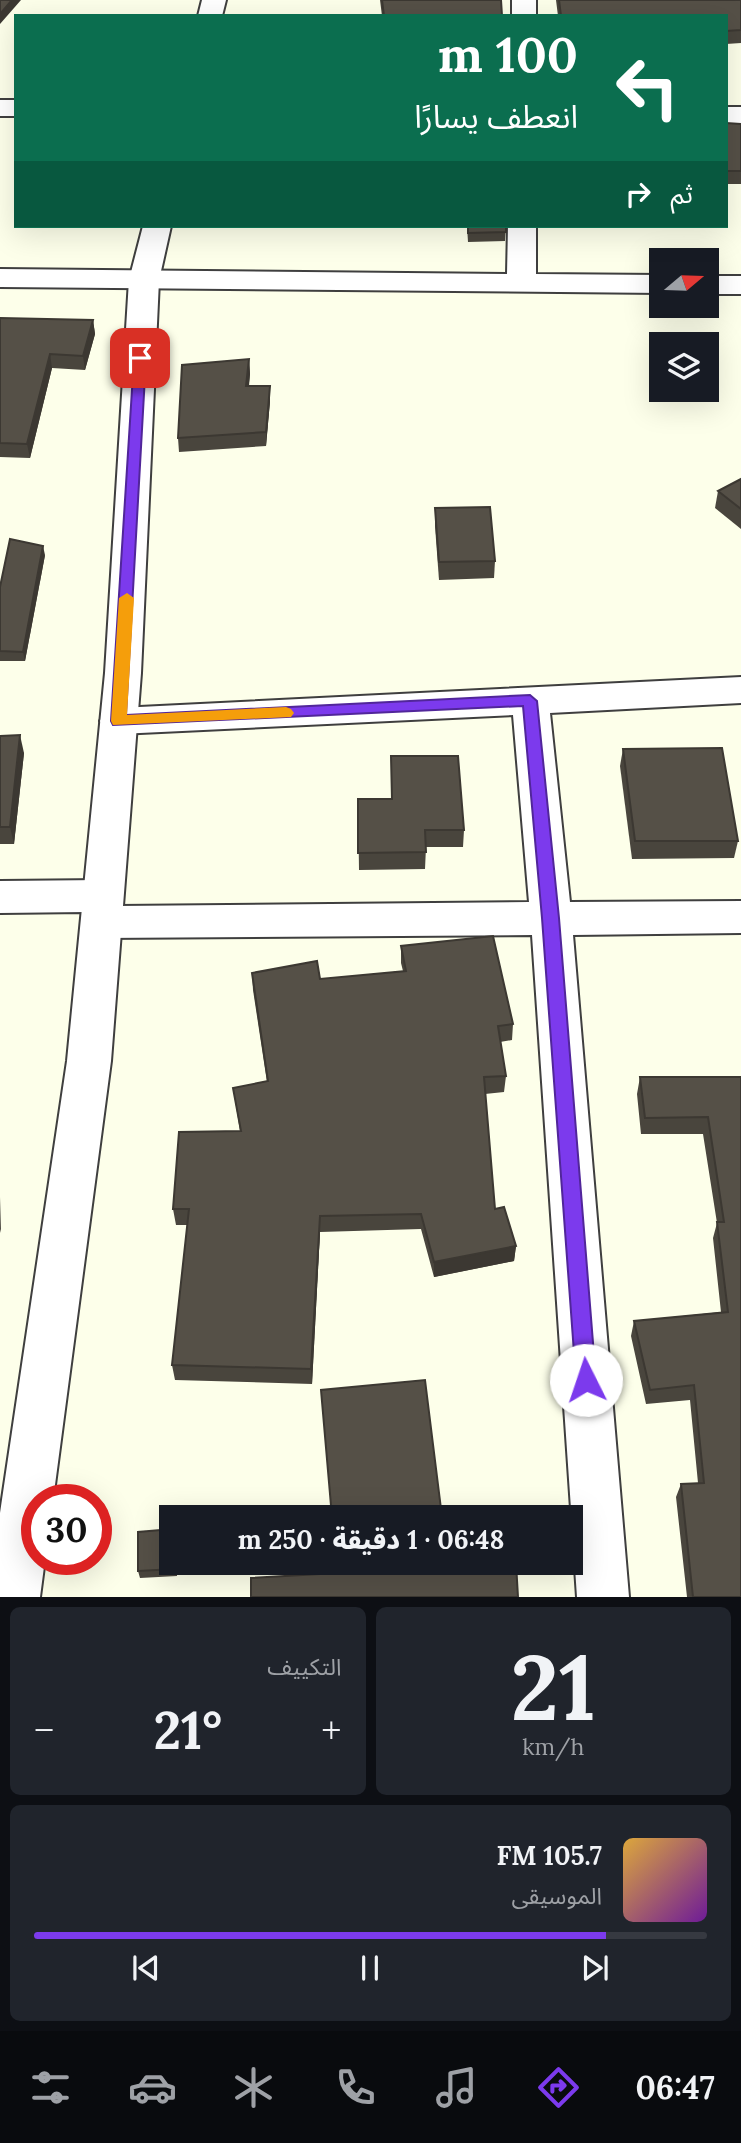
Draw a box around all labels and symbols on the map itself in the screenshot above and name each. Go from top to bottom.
north arrow [649,248,719,318]
pin [110,328,170,388]
position arrow [549,1343,623,1417]
speed limit sign: 30 [21,1484,112,1575]

